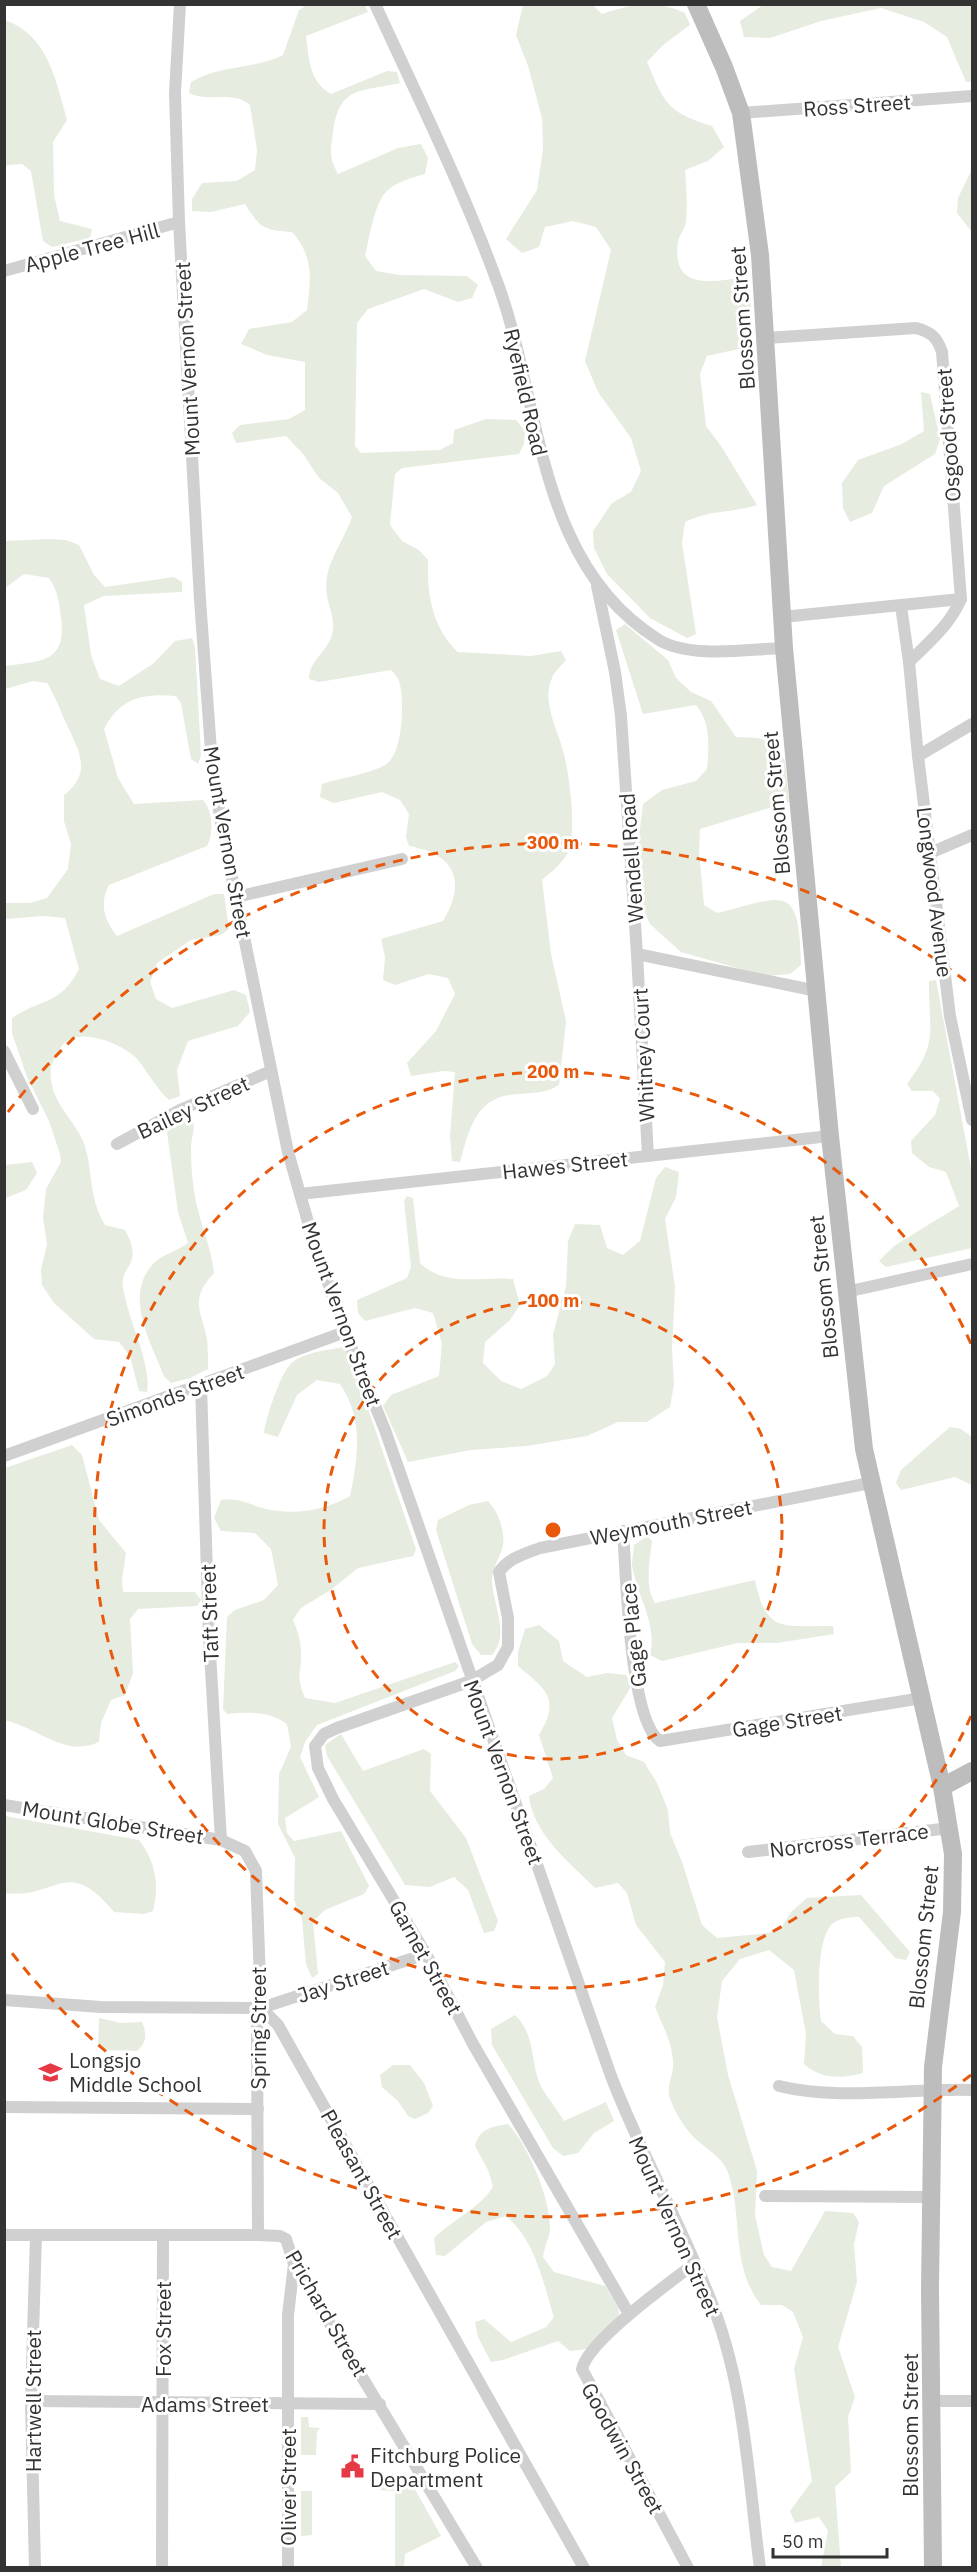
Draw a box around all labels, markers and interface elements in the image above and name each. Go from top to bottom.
street label: Ross Street [802,87,912,123]
street label: Apple Tree Hill [22,216,163,278]
street label: Blossom Street [723,245,761,391]
street label: Mount Vernon Street [168,261,206,457]
street label: Ryefield Road [498,326,554,458]
street label: Osgood Street [929,367,967,503]
street label: Blossom Street [756,730,796,876]
street label: Mount Vernon Street [197,744,259,940]
street label: Wendell Road [612,792,650,924]
street label: Longwood Avenue [911,805,959,979]
text: 300 m [527,831,579,854]
street label: Whitney Court [626,987,660,1123]
text: 200 m [527,1060,579,1083]
street label: Bailey Street [133,1069,253,1145]
street label: Hawes Street [501,1144,629,1186]
street label: Blossom Street [802,1214,844,1360]
street label: Mount Vernon Street [296,1218,388,1410]
text: 100 m [527,1289,579,1312]
street label: Simonds Street [102,1357,248,1433]
street label: Weymouth Street [588,1493,754,1551]
centre of rings [543,1520,563,1540]
street label: Taft Street [193,1563,225,1663]
street label: Gage Place [614,1581,652,1689]
street label: Mount Vernon Street [458,1676,550,1868]
street label: Gage Street [730,1699,844,1743]
street label: Mount Globe Street [20,1794,206,1850]
street label: Norcross Terrace [768,1816,930,1864]
street label: Blossom Street [902,1864,944,2010]
street label: Garnet Street [383,1895,469,2019]
street label: Jay Street [294,1953,392,2009]
street label: Spring Street [244,1967,272,2089]
place label: Longsjo Middle School [69,2046,202,2098]
school or university icon: Longsjo Middle School [38,2059,64,2085]
street label: Pleasant Street [315,2104,409,2244]
street label: Mount Vernon Street [623,2131,727,2321]
street label: Prichard Street [280,2245,374,2381]
street label: Fox Street [149,2281,177,2377]
street label: Hartwell Street [19,2330,47,2472]
street label: Blossom Street [896,2353,924,2497]
street label: Goodwin Street [575,2377,671,2519]
street label: Adams Street [141,2390,269,2418]
street label: Oliver Street [274,2428,302,2546]
place label: Fitchburg Police Department [370,2441,521,2493]
public building icon: Fitchburg Police Department [339,2454,365,2480]
scale bar [773,2521,887,2559]
text: 50 m [782,2530,824,2553]

